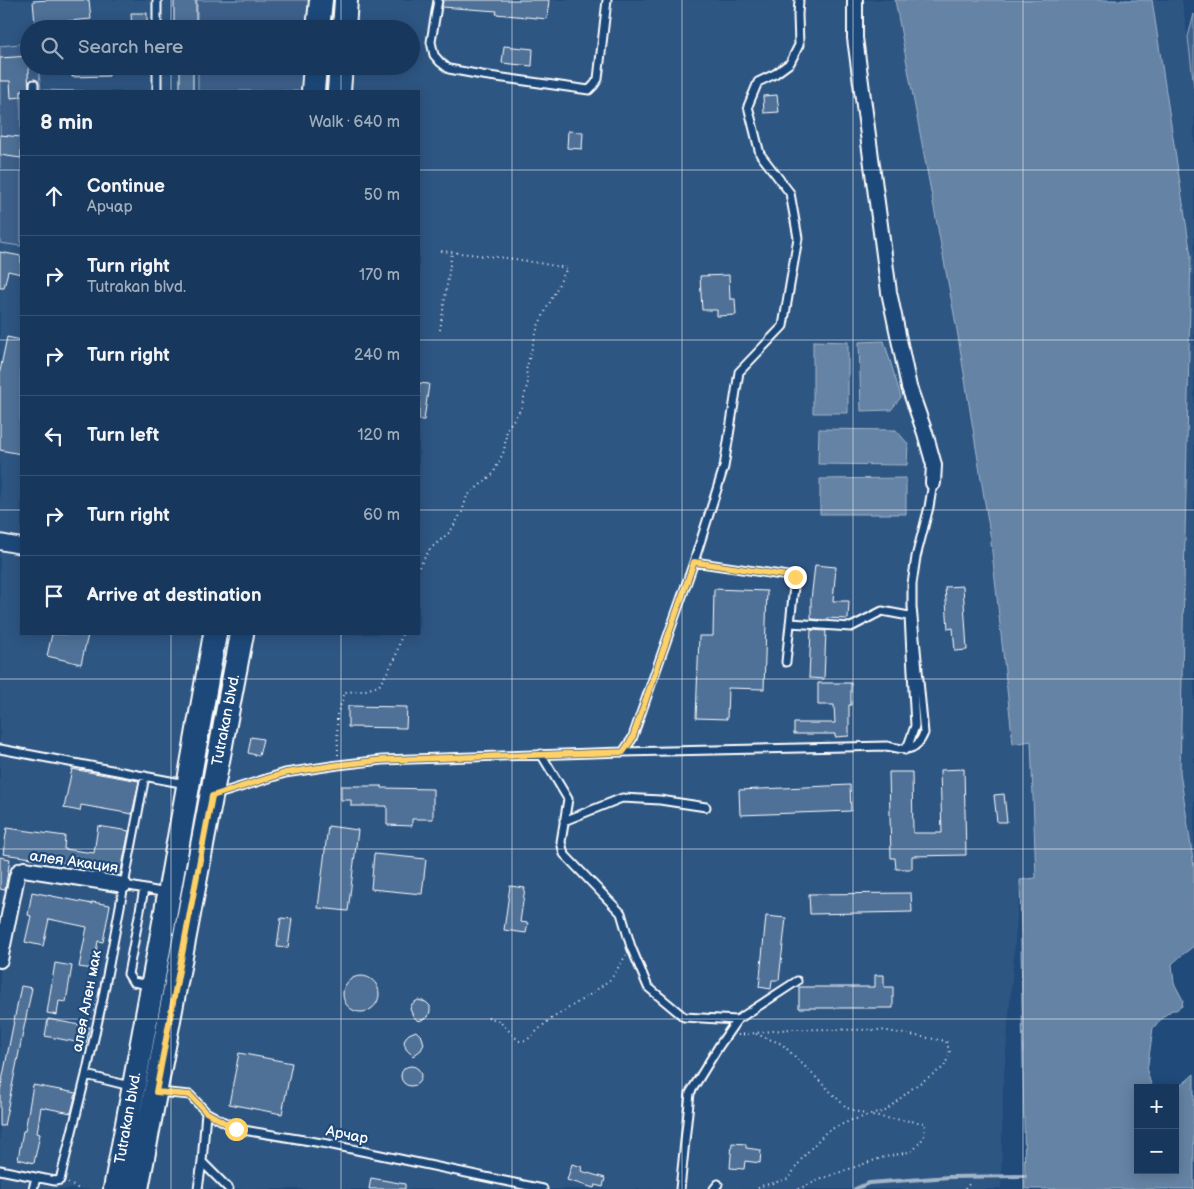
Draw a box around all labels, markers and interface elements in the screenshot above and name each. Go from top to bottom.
search box [20,20,420,75]
icon: search [38,34,66,62]
text: Search here [78,36,183,59]
text: 8 min [40,110,93,135]
text: Walk · 640 m [309,113,400,132]
text: Continue [87,175,165,198]
icon: ahead [40,182,68,210]
text: 50 m [364,186,400,205]
text: Арчар [87,198,132,217]
text: Turn right [87,255,170,278]
icon: right [40,262,68,290]
text: 170 m [359,266,400,285]
text: Tutrakan blvd. [87,278,186,297]
icon: right [40,342,68,370]
text: Turn right [87,344,170,367]
text: 240 m [354,346,400,365]
icon: left [40,422,68,450]
text: Turn left [87,424,159,447]
text: 120 m [357,426,400,445]
icon: right [40,502,68,530]
text: Turn right [87,504,170,527]
text: 60 m [363,506,400,525]
route end [784,566,807,589]
icon: arrive [40,582,68,610]
text: Arrive at destination [87,584,262,607]
street label: Tutrakan blvd. [208,673,244,767]
street label: алея Акация [28,846,120,878]
street label: алея Ален мак [68,948,106,1054]
street label: Tutrakan blvd. [111,1071,145,1165]
map controls [1134,1084,1179,1174]
button: + [1134,1084,1179,1129]
route start [225,1118,248,1141]
street label: Арчар [323,1121,370,1148]
button: − [1134,1129,1179,1174]

